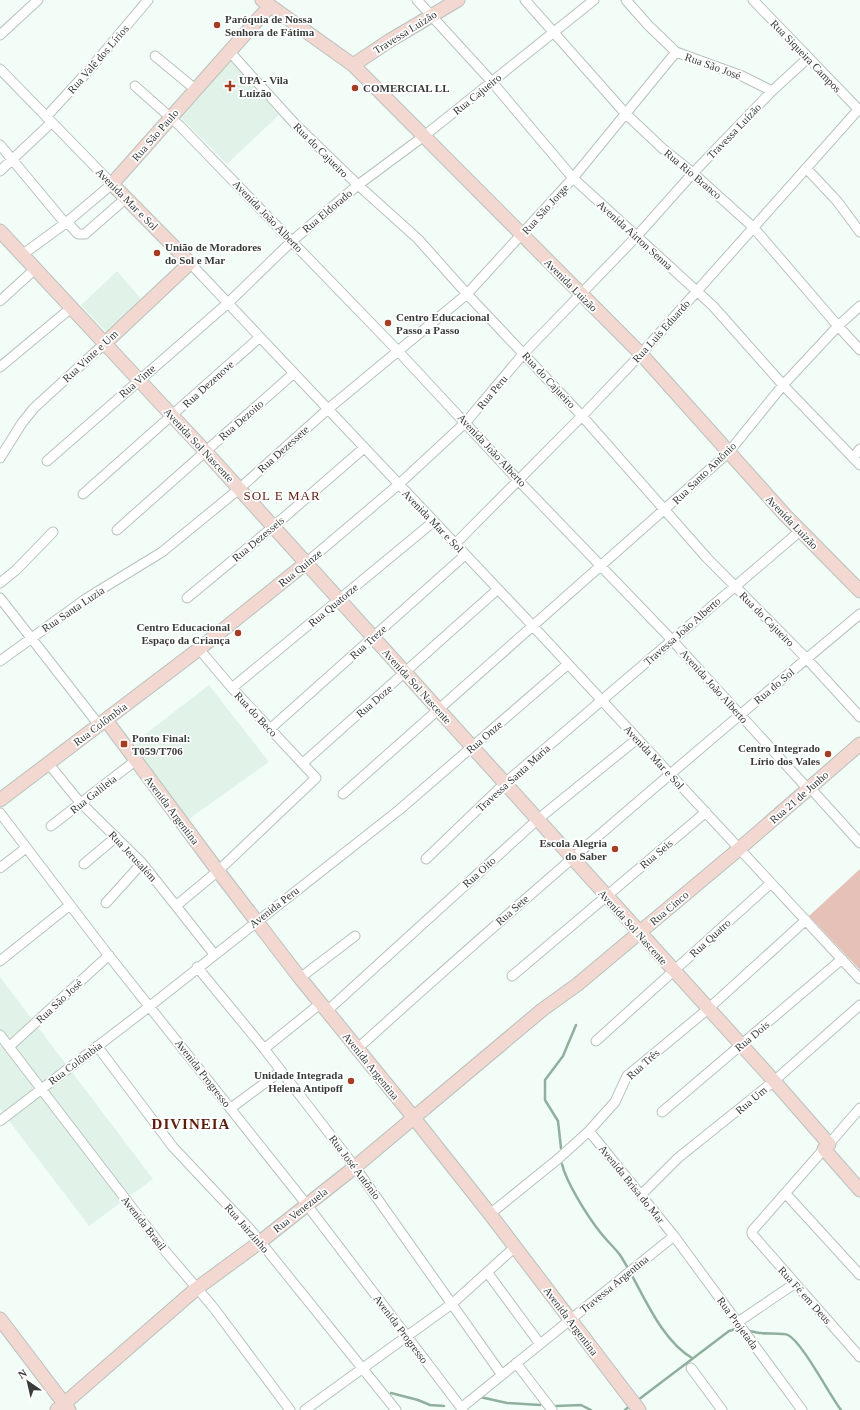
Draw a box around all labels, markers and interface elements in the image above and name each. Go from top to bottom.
street label: Travessa Luizão [371,8,439,56]
place label: Paróquia de Nossa Senhora de Fátima [225,13,315,38]
street label: Rua Siqueira Campos [768,17,844,95]
marker: Paróquia de Nossa Senhora de Fátima [212,20,222,30]
street label: Rua Valê dos Lírios [65,22,131,96]
street label: Rua São José [683,50,743,82]
street label: Rua Cajueiro [451,71,504,117]
place label: UPA - Vila Luizão [239,74,289,99]
marker: UPA - Vila Luizão [224,80,236,92]
place label: COMERCIAL LL [363,82,450,94]
marker: COMERCIAL LL [350,83,360,93]
street label: Travessa Luízão [705,101,764,161]
street label: Rua São Paulo [129,106,181,163]
street label: Rua do Cajueiro [291,120,351,180]
street label: Rua Rio Branco [662,147,724,202]
street label: Avenida Mar e Sol [94,166,160,232]
street label: Avenida João Alberto [231,178,306,255]
street label: Rua São Jorge [519,181,571,237]
street label: Rua Eldorado [300,187,355,235]
street label: Avenida Airton Senna [595,198,675,272]
place label: União de Moradores do Sol e Mar [165,241,262,266]
marker: União de Moradores do Sol e Mar [152,248,162,258]
street label: Avenida Luizão [542,256,600,314]
street label: Rua Luís Eduardo [630,297,693,365]
place label: Centro Educacional Passo a Passo [396,311,490,336]
marker: Centro Educacional Passo a Passo [383,318,393,328]
street label: Rua Vinte e Um [60,327,120,385]
street label: Rua do Cajueiro [520,350,578,411]
street label: Rua Dezenove [180,358,236,410]
street label: Rua Vinte [116,362,158,400]
street label: Rua Peru [474,372,510,411]
street label: Rua Dezoito [216,397,266,443]
street label: Avenida Sol Nascente [162,405,237,485]
street label: Avenida João Alberto [455,411,529,489]
street label: Rua Dezessete [255,423,311,475]
street label: Rua Santo Antônio [670,439,739,506]
street label: Avenida Mar e Sol [400,487,466,555]
district label: SOL E MAR [243,488,321,503]
street label: Avenida Luizão [763,493,821,552]
street label: Rua Dezesseis [230,514,286,564]
street label: Rua Quinze [276,547,324,589]
street label: Rua Quatorze [306,581,360,629]
street label: Rua Santa Luzia [40,584,107,634]
street label: Rua do Cajueiro [737,589,797,649]
street label: Travessa João Alberto [641,594,723,667]
place label: Centro Educacional Espaço da Criança [136,621,230,646]
street label: Rua Treze [347,622,389,661]
marker: Centro Educacional Espaço da Criança [233,628,243,638]
street label: Avenida Sol Nascente [380,646,454,726]
street label: Avenida João Alberto [678,647,751,726]
street label: Rua do Sol [751,666,797,706]
street label: Rua Doze [354,682,395,720]
street label: Rua do Beco [232,689,280,739]
street label: Rua Colômbia [71,700,129,748]
street label: Rua Onze [464,718,505,756]
street label: Avenida Mar e Sol [621,723,687,791]
place label: Ponto Final: T059/T706 [132,732,190,757]
marker: Ponto Final: T059/T706 [119,739,129,749]
street label: Travessa Santa Maria [474,742,552,814]
place label: Centro Integrado Lírio dos Vales [738,742,821,767]
marker: Centro Integrado Lírio dos Vales [823,749,833,759]
street label: Rua 21 de Junho [767,768,831,826]
street label: Rua Galileia [68,772,119,816]
street label: Avenida Argentina [142,773,202,847]
street label: Rua Jerusalém [107,828,160,884]
place label: Escola Alegria do Saber [539,837,607,862]
street label: Rua Seis [637,837,675,871]
marker: Escola Alegria do Saber [610,844,620,854]
street label: Rua Oito [460,854,498,890]
street label: Avenida Peru [247,884,301,930]
street label: Avenida Sol Nascente [596,887,670,967]
street label: Rua Cinco [647,888,691,928]
street label: Rua Sete [493,892,531,927]
street label: Rua Quatro [687,916,733,960]
street label: Rua São José [33,977,85,1025]
street label: Rua Dois [732,1018,772,1054]
street label: Avenida Argentina [340,1030,402,1102]
street label: Avenida Progresso [173,1037,233,1110]
street label: Rua Colômbia [46,1039,104,1087]
street label: Rua Três [624,1046,662,1082]
place label: Unidade Integrada Helena Antipoff [254,1069,343,1094]
marker: Unidade Integrada Helena Antipoff [346,1076,356,1086]
street label: Rua Um [733,1083,769,1116]
district label: DIVINEIA [152,1116,230,1132]
street label: Rua José Antônio [327,1132,383,1202]
street label: Avenida Brisa do Mar [597,1142,667,1226]
street label: Rua Venezuela [271,1185,330,1235]
street label: Avenida Brasil [119,1194,169,1252]
street label: Rua Jairzinho [223,1201,272,1255]
street label: Travessa Argentina [577,1253,651,1315]
street label: Rua Fé em Deus [776,1264,834,1326]
street label: Avenida Argentina [541,1284,601,1358]
street label: Avenida Progresso [371,1292,431,1366]
street label: Rua Projetada [715,1294,761,1352]
north arrow [8,1362,48,1402]
text: N [16,1366,29,1381]

